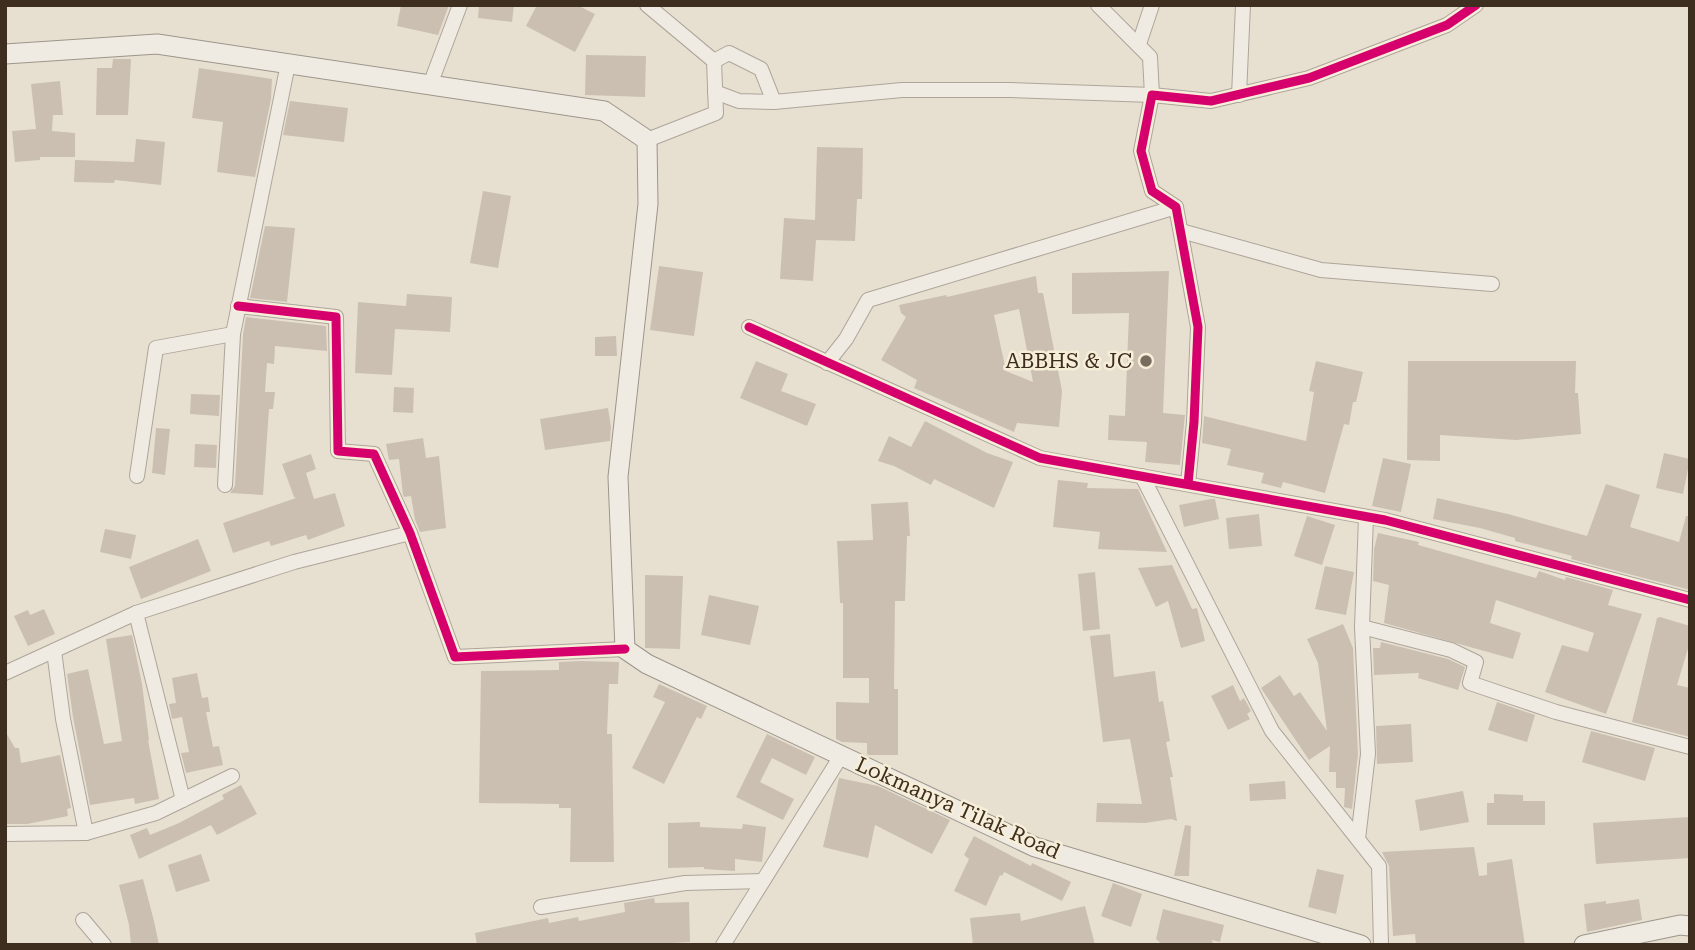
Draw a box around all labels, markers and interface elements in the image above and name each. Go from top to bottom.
place label: ABBHS & JC [1006,349,1132,373]
marker: ABBHS & JC [1138,353,1154,369]
street label: Lokmanya Tilak Road [852,752,1064,864]

